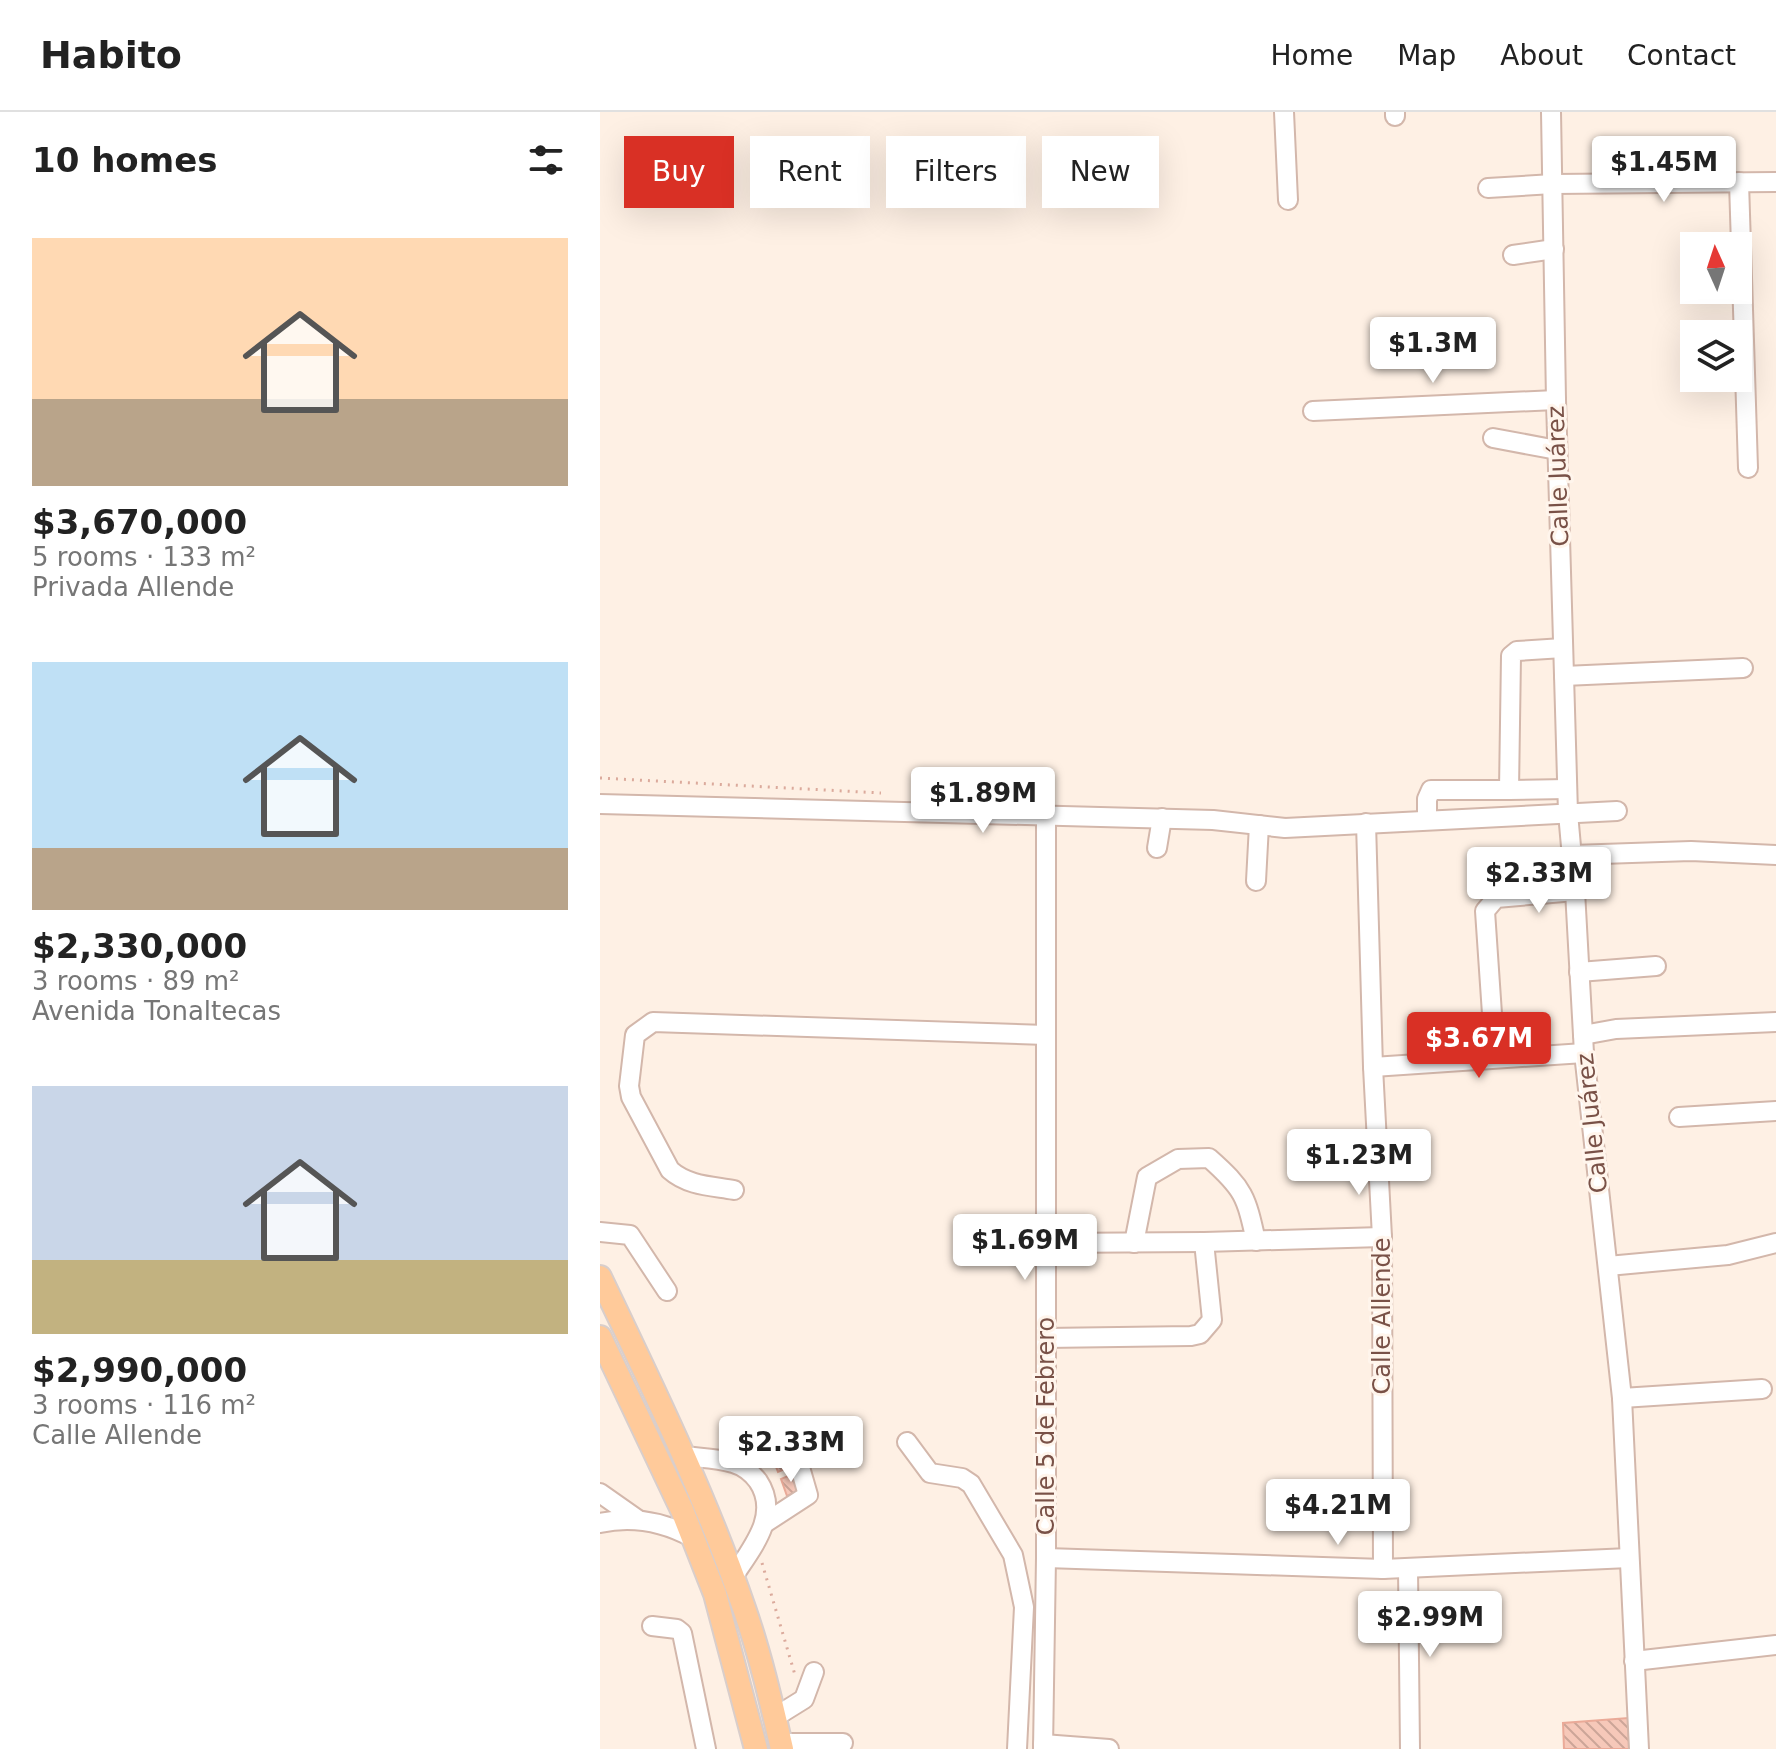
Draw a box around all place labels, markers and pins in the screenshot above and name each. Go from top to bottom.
pin: $1.45M [1599,136,1729,204]
pin: $1.3M [1377,317,1489,385]
pin: $1.89M [918,767,1048,835]
pin: $2.33M [1474,847,1604,915]
pin: $3.67M [1414,1012,1544,1080]
pin: $1.23M [1294,1129,1424,1197]
pin: $1.69M [960,1214,1090,1282]
pin: $2.33M [726,1416,856,1484]
pin: $4.21M [1273,1479,1403,1547]
pin: $2.99M [1365,1591,1495,1659]

